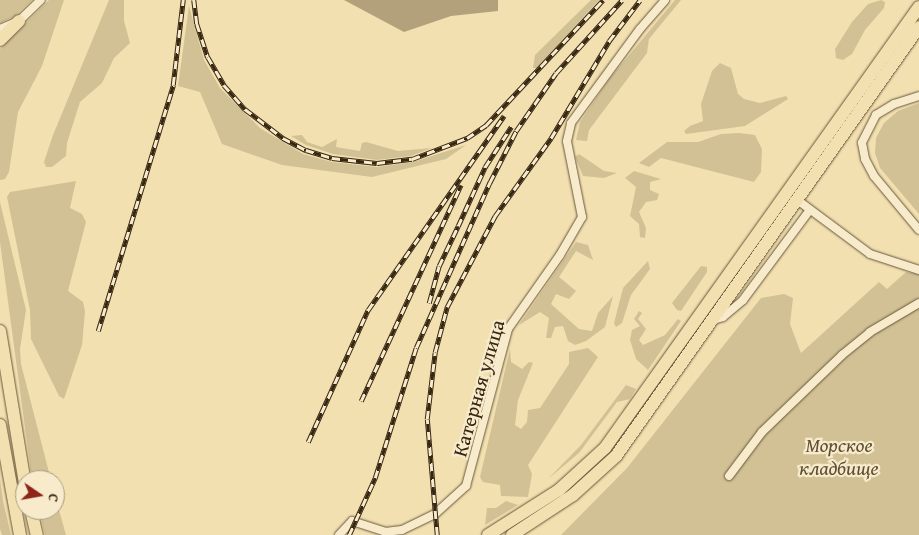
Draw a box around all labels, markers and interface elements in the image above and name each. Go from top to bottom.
street label: Катерная улица [447,317,509,459]
park label: Морское кладбище [799,432,879,479]
north arrow [15,470,65,520]
text: С [43,492,64,504]

